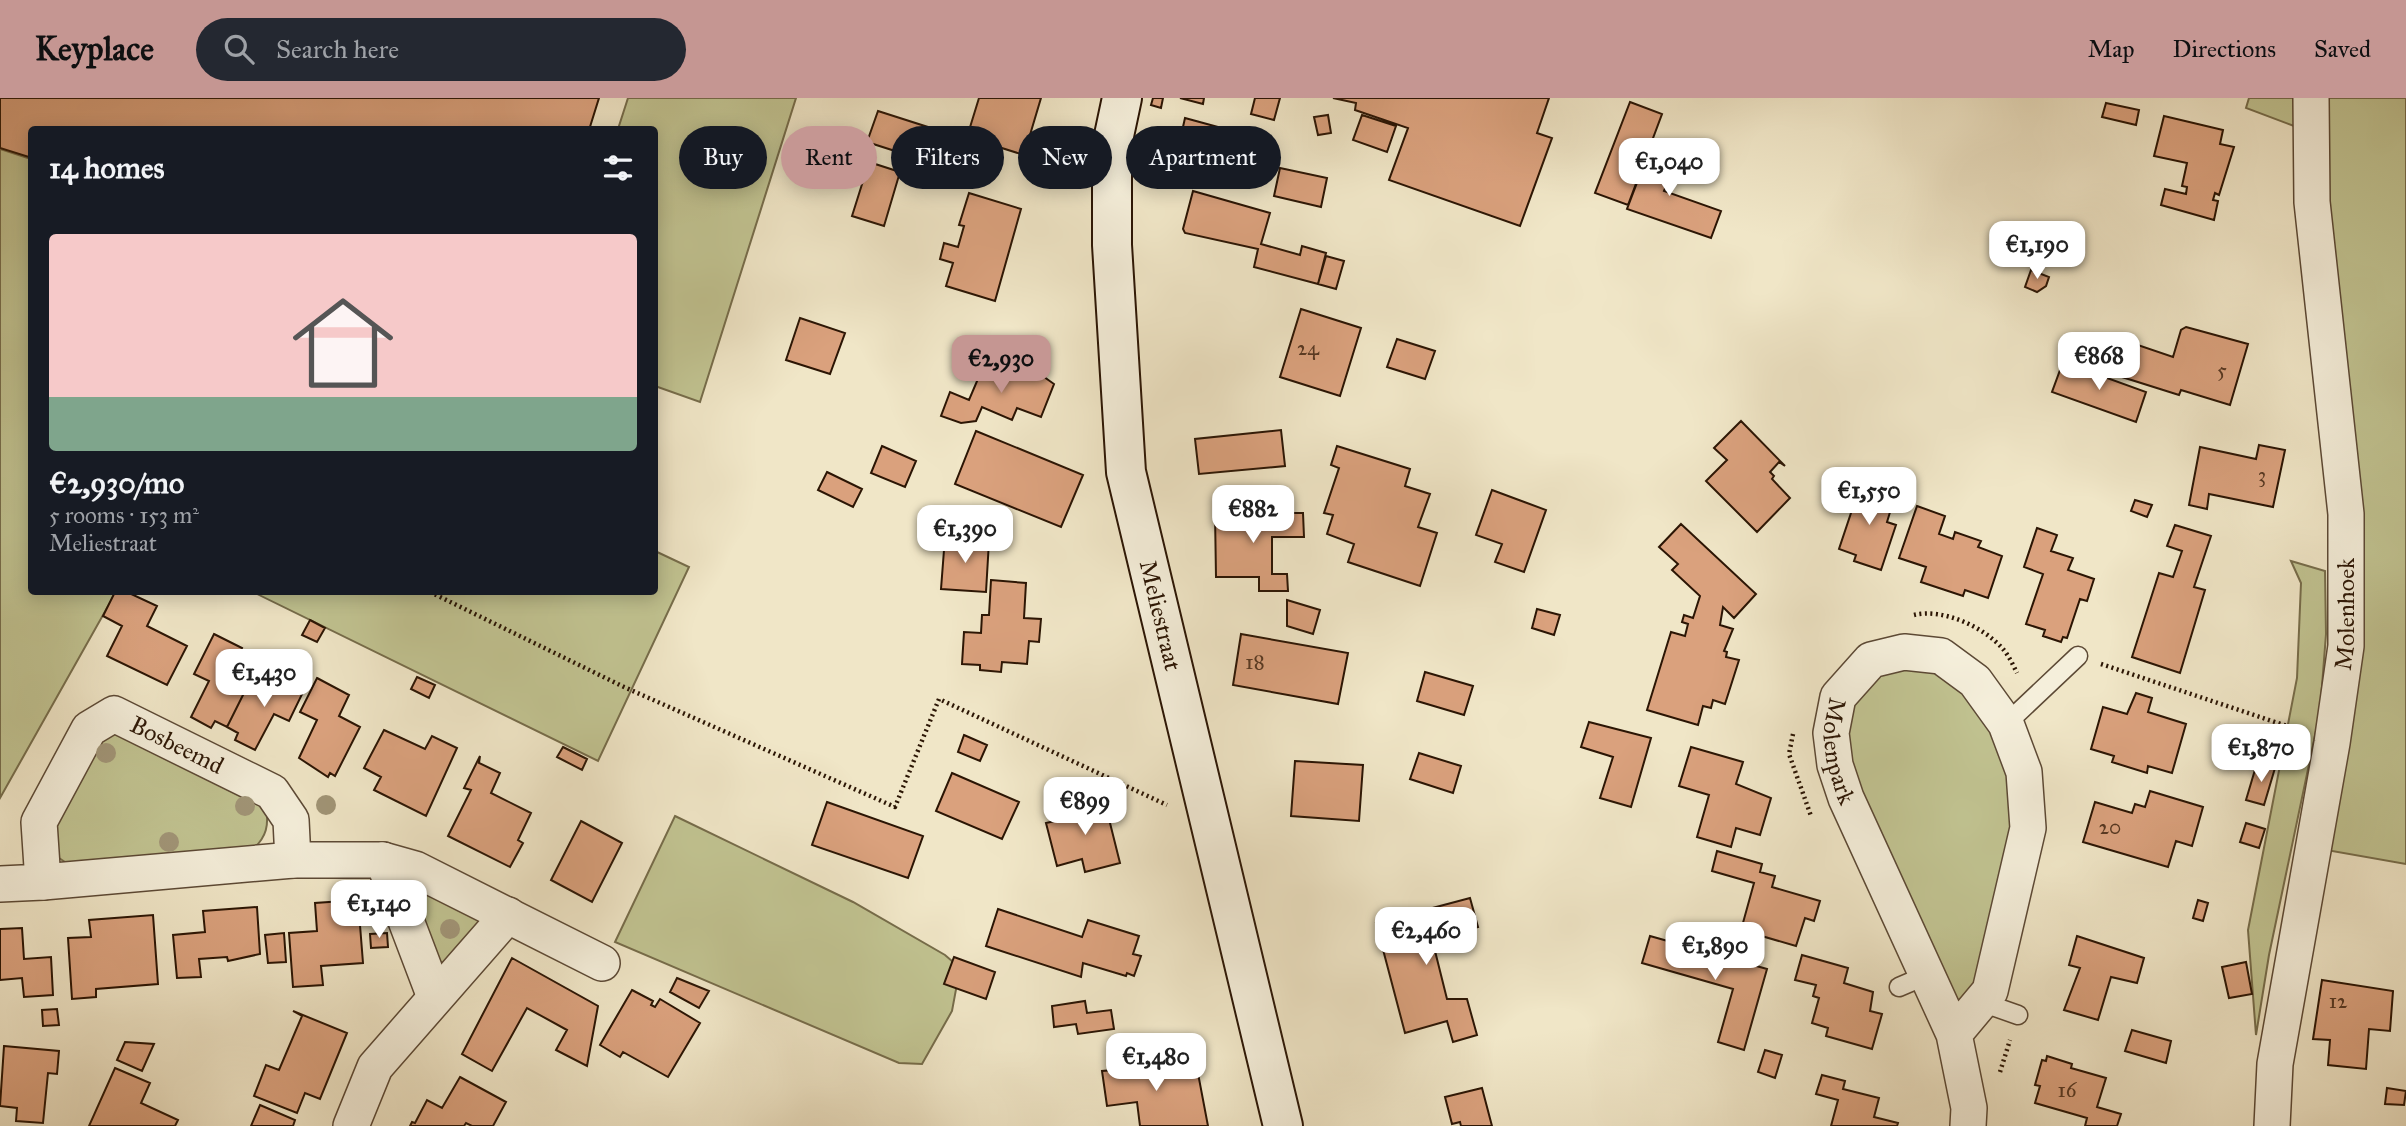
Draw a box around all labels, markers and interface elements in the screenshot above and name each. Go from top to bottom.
search box [196,18,686,81]
text: Keyplace [35,29,154,69]
icon: search [220,30,258,68]
text: Search here [276,33,399,65]
text: Map [2088,34,2135,64]
text: Directions [2173,34,2276,64]
text: Saved [2314,34,2371,64]
chip: Buy [679,126,767,189]
chip: Rent [781,126,877,189]
chip: Filters [891,126,1004,189]
chip: New [1018,126,1112,189]
chip: Apartment [1126,126,1281,189]
pin: €1,040 [1612,139,1726,198]
text: €1,040 [1635,147,1703,175]
icon: filters [599,149,637,187]
text: 14 homes [49,150,164,186]
pin: €1,190 [1980,222,2094,281]
text: €1,190 [2005,230,2069,258]
icon: home [280,280,406,406]
pin: €868 [2058,332,2140,392]
house number: 24 [1297,335,1320,361]
pin: €2,930 [944,336,1058,395]
text: €868 [2074,341,2124,369]
text: €2,930 [968,344,1034,372]
house number: 5 [2217,357,2227,383]
house number: 3 [2258,462,2266,488]
text: €2,930/mo [49,465,184,501]
pin: €1,550 [1812,468,1926,527]
text: €1,550 [1837,476,1901,504]
pin: €882 [1212,486,1294,545]
text: €882 [1228,494,1278,522]
text: 5 rooms · 153 m² [49,501,199,529]
pin: €1,390 [908,505,1022,565]
text: €1,390 [933,514,997,542]
text: Meliestraat [49,529,157,557]
street label: Meliestraat [1133,557,1188,674]
street label: Molenhoek [2328,557,2361,672]
house number: 18 [1245,649,1265,675]
pin: €1,430 [207,650,321,709]
text: €1,430 [232,658,296,686]
street label: Molenpark [1816,695,1862,810]
street label: Bosbeemd [125,709,229,781]
pin: €1,870 [2204,724,2318,784]
text: €1,870 [2228,733,2294,761]
pin: €899 [1044,778,1126,837]
text: €899 [1060,786,1110,814]
house number: 20 [2099,814,2121,840]
pin: €1,140 [322,880,436,940]
text: €1,140 [347,889,411,917]
pin: €2,460 [1369,908,1483,967]
text: €2,460 [1391,916,1461,944]
pin: €1,890 [1658,922,1772,982]
text: €1,890 [1682,931,1748,959]
house number: 12 [2329,988,2348,1014]
pin: €1,480 [1099,1034,1213,1093]
text: €1,480 [1122,1042,1190,1070]
house number: 16 [2057,1077,2078,1103]

